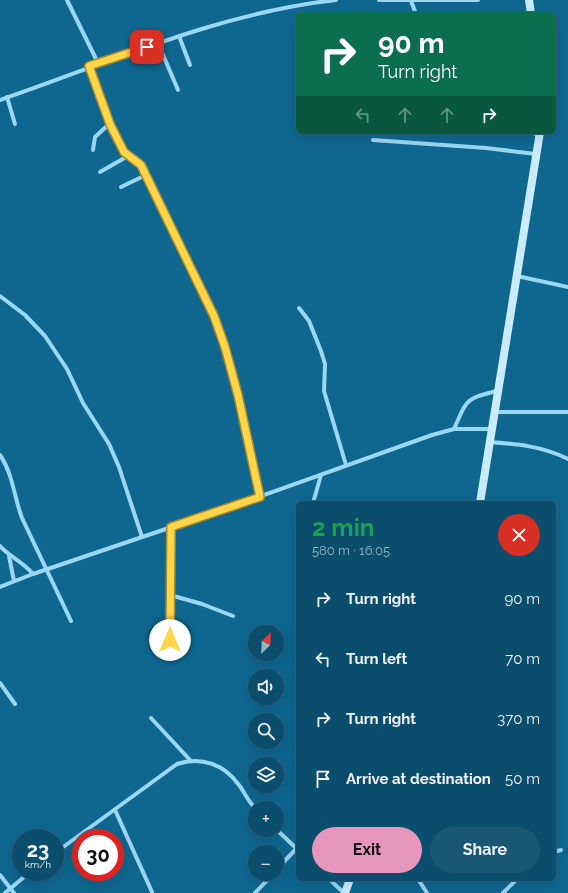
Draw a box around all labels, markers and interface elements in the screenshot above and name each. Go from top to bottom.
text: 90 m [378,27,444,60]
icon: right [312,28,364,80]
pin [130,30,164,64]
icon: arrive [136,36,158,58]
text: Turn right [378,61,457,82]
icon: left [352,104,374,126]
icon: ahead [394,104,416,126]
icon: ahead [436,104,458,126]
icon: right [478,104,500,126]
text: 2 min [312,513,374,542]
button: close [498,514,540,556]
text: 580 m · 16:05 [312,543,390,558]
icon: right [312,588,334,610]
text: Turn right [346,590,416,608]
text: 90 m [504,590,540,608]
position arrow [149,619,191,661]
north arrow [248,625,284,661]
map controls [248,625,284,881]
icon: left [312,648,334,670]
text: Turn left [346,650,407,668]
text: 70 m [505,650,540,668]
button: sound [248,669,284,705]
icon: right [312,708,334,730]
text: Turn right [346,710,416,728]
text: 370 m [497,710,540,728]
button: search [248,713,284,749]
button: layers [248,757,284,793]
icon: arrive [312,768,334,790]
text: Arrive at destination [346,770,491,788]
text: 50 m [505,770,540,788]
button: + [248,801,284,837]
button: Exit [312,827,422,873]
button: Share [430,827,540,873]
speed limit sign: 30 [72,829,124,881]
text: 23 [27,838,49,862]
button: − [248,845,284,881]
text: km/h [25,859,51,870]

